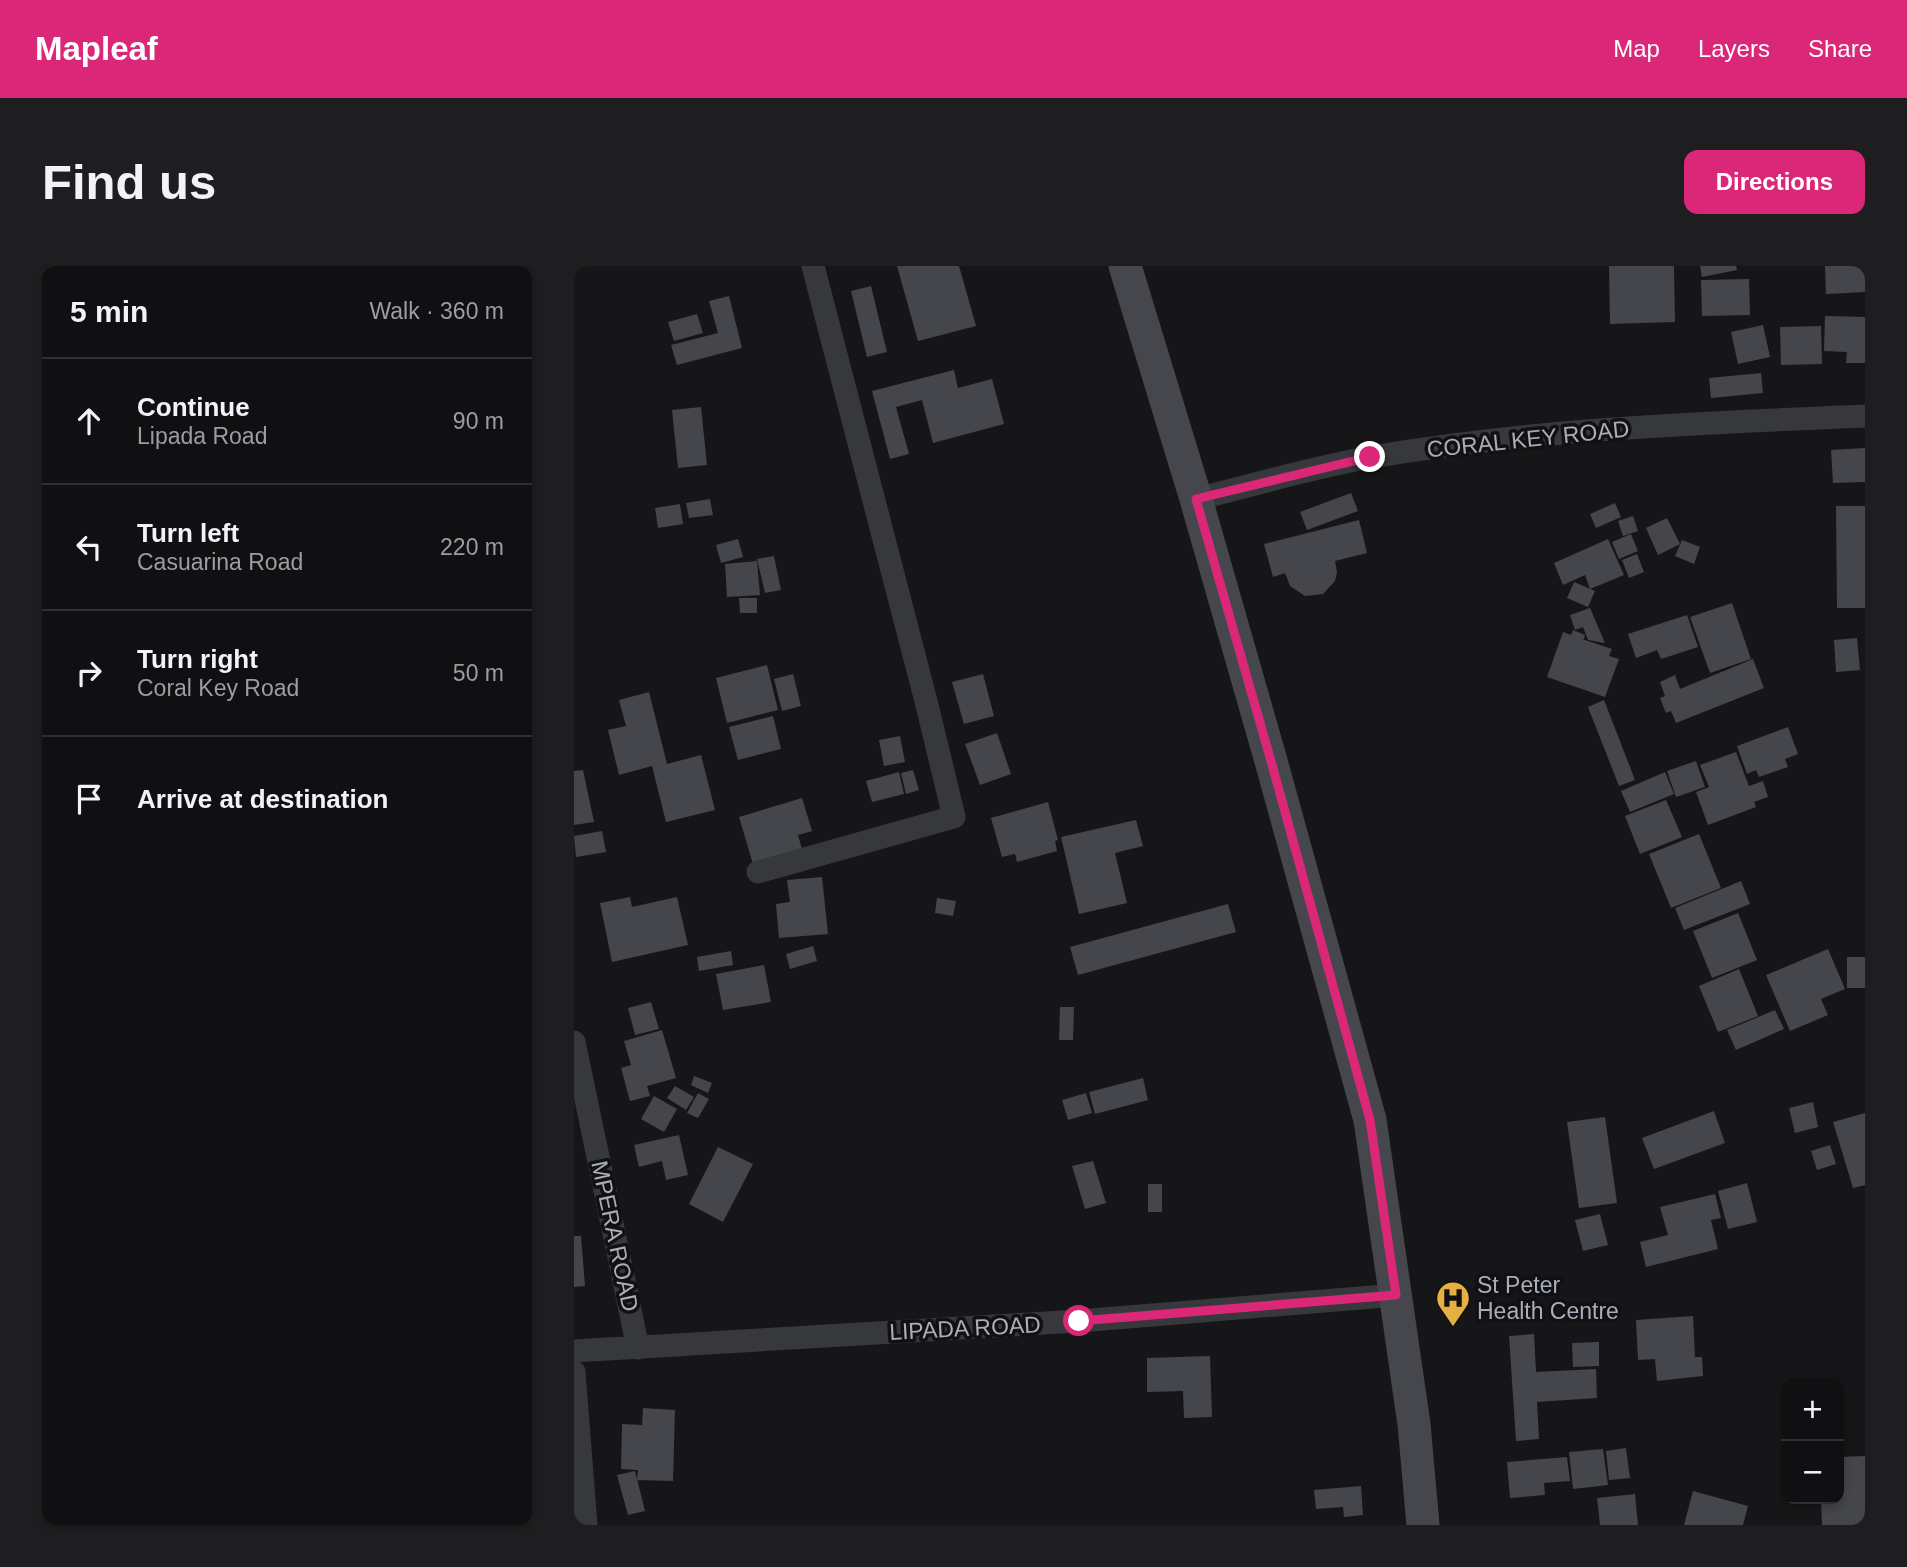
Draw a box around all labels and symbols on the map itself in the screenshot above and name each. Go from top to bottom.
street label: CORAL KEY ROAD [1426,415,1630,463]
route end [1354,441,1385,472]
street label: MPERA ROAD [586,1158,644,1314]
place label: St Peter Health Centre [1477,1272,1619,1324]
hospital icon: St Peter Health Centre [1434,1279,1472,1328]
route start [1063,1305,1094,1336]
street label: LIPADA ROAD [889,1311,1041,1345]

